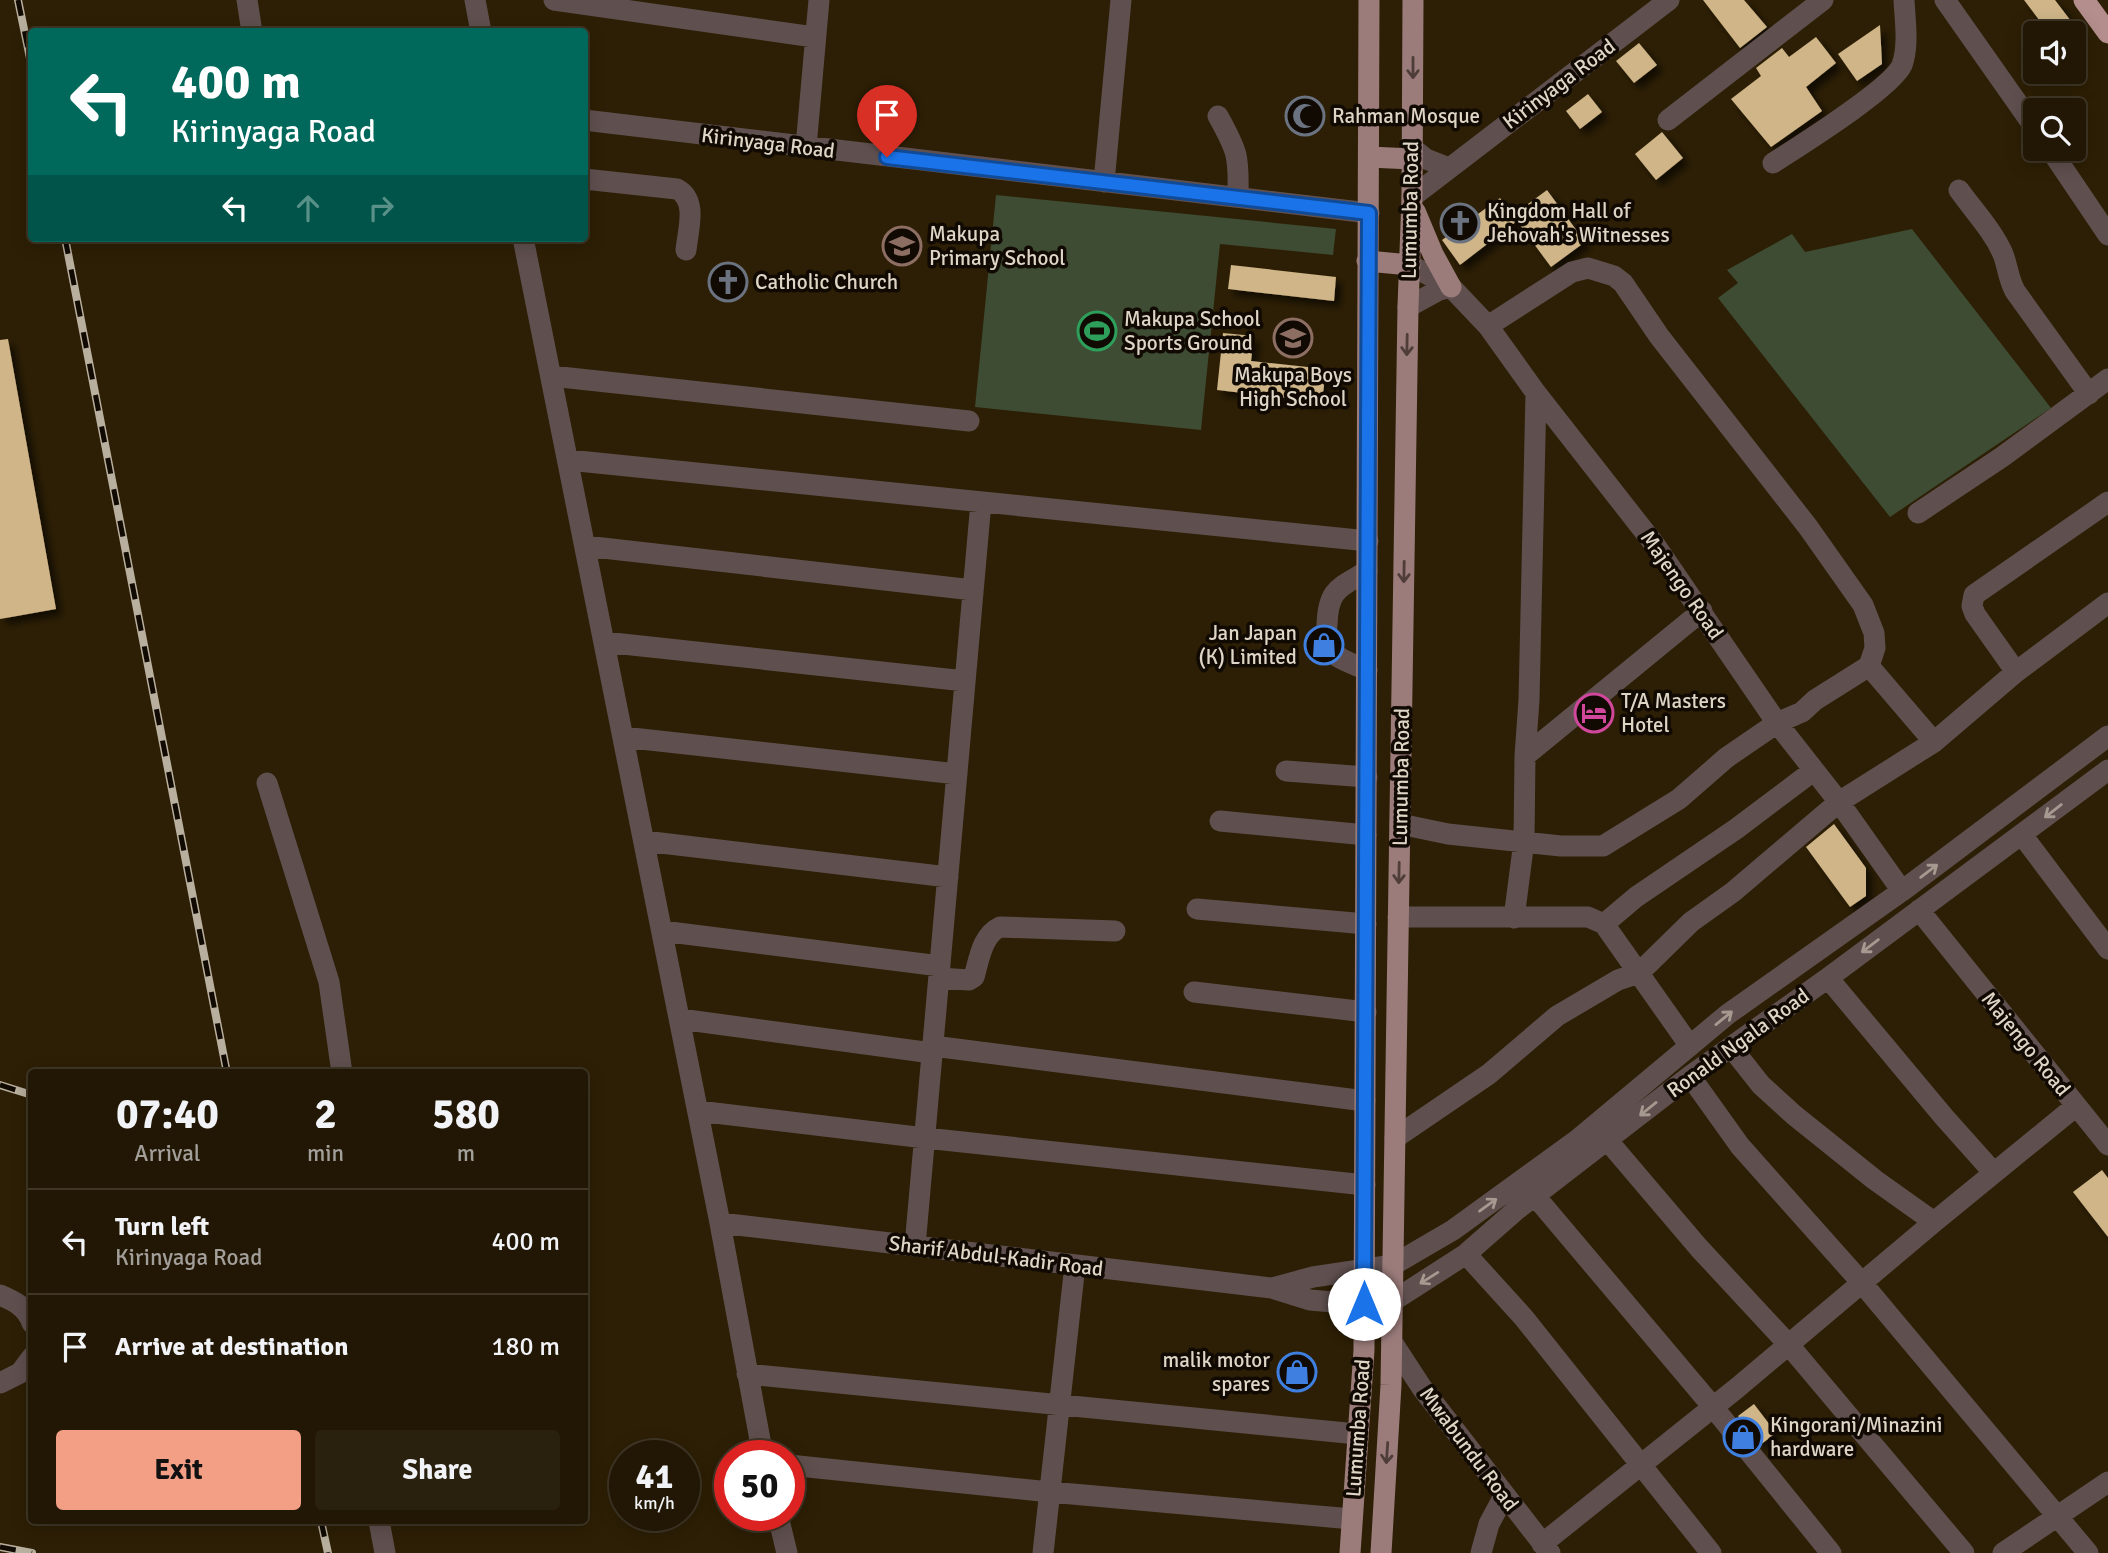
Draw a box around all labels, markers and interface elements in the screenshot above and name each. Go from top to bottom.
map controls [2023,21,2086,161]
button: sound [2023,21,2086,84]
street label: Kirinyaga Road [1497,33,1621,135]
text: 400 m [171,52,301,112]
icon: left [56,56,147,147]
one-way arrow [1406,56,1420,79]
pin [857,85,917,157]
mosque icon: Rahman Mosque [1284,95,1326,137]
icon: arrive [868,96,906,134]
button: search [2023,98,2086,161]
place label: Rahman Mosque [1332,103,1480,129]
text: Kirinyaga Road [171,112,376,151]
street label: Kirinyaga Road [700,122,836,164]
street label: Lumumba Road [1396,141,1424,279]
icon: left [216,189,254,227]
icon: ahead [289,189,327,227]
icon: right [362,189,400,227]
place label: Kingdom Hall of Jehovah's Witnesses [1487,198,1670,248]
church icon: Kingdom Hall of Jehovah's Witnesses [1439,202,1481,244]
place label: Makupa Primary School [929,221,1065,271]
school or university icon: Makupa Primary School [881,225,923,267]
church icon: Catholic Church [707,261,749,303]
place label: Catholic Church [755,269,898,295]
place label: Makupa School Sports Ground [1124,306,1261,356]
sports icon: Makupa School Sports Ground [1076,310,1118,352]
school or university icon: Makupa Boys High School [1272,317,1314,359]
one-way arrow [1400,333,1414,356]
place label: Makupa Boys High School [1234,362,1352,412]
street label: Majengo Road [1635,526,1729,644]
one-way arrow [1397,560,1411,583]
place label: Jan Japan (K) Limited [1199,620,1297,670]
shop icon: Jan Japan (K) Limited [1303,624,1345,666]
place label: T/A Masters Hotel [1621,688,1726,738]
hotel icon: T/A Masters Hotel [1573,692,1615,734]
street label: Lumumba Road [1387,708,1415,846]
one-way arrow [2045,803,2063,818]
one-way arrow [1392,861,1406,884]
one-way arrow [1919,863,1938,878]
one-way arrow [1861,938,1880,953]
street label: Ronald Ngala Road [1662,983,1814,1103]
street label: Majengo Road [1976,986,2076,1102]
one-way arrow [1715,1010,1733,1025]
text: 07:40 [116,1089,219,1140]
text: 2 [314,1089,337,1140]
text: 580 [432,1089,500,1140]
one-way arrow [1639,1102,1657,1117]
text: Arrival [134,1139,201,1168]
text: min [307,1139,344,1168]
text: m [457,1139,475,1168]
one-way arrow [1478,1197,1497,1212]
text: Turn left [115,1211,209,1243]
icon: left [56,1223,94,1261]
text: 400 m [491,1226,560,1258]
street label: Sharif Abdul-Kadir Road [887,1230,1105,1282]
text: Kirinyaga Road [115,1243,262,1272]
position arrow [1327,1267,1401,1341]
one-way arrow [1419,1271,1439,1285]
icon: arrive [56,1328,94,1366]
text: Arrive at destination [115,1331,348,1363]
text: 180 m [491,1331,560,1363]
place label: malik motor spares [1162,1347,1270,1397]
shop icon: malik motor spares [1276,1351,1318,1393]
street label: Lumumba Road [1340,1358,1376,1498]
street label: Mwabundu Road [1414,1382,1524,1516]
place label: Kingorani/Minazini hardware [1770,1412,1943,1462]
shop icon: Kingorani/Minazini hardware [1722,1416,1764,1458]
button: Exit [56,1430,301,1510]
button: Share [315,1430,560,1510]
speed limit sign: 50 [714,1440,805,1531]
one-way arrow [1380,1441,1393,1464]
text: 41 [636,1455,673,1498]
text: km/h [634,1492,675,1514]

